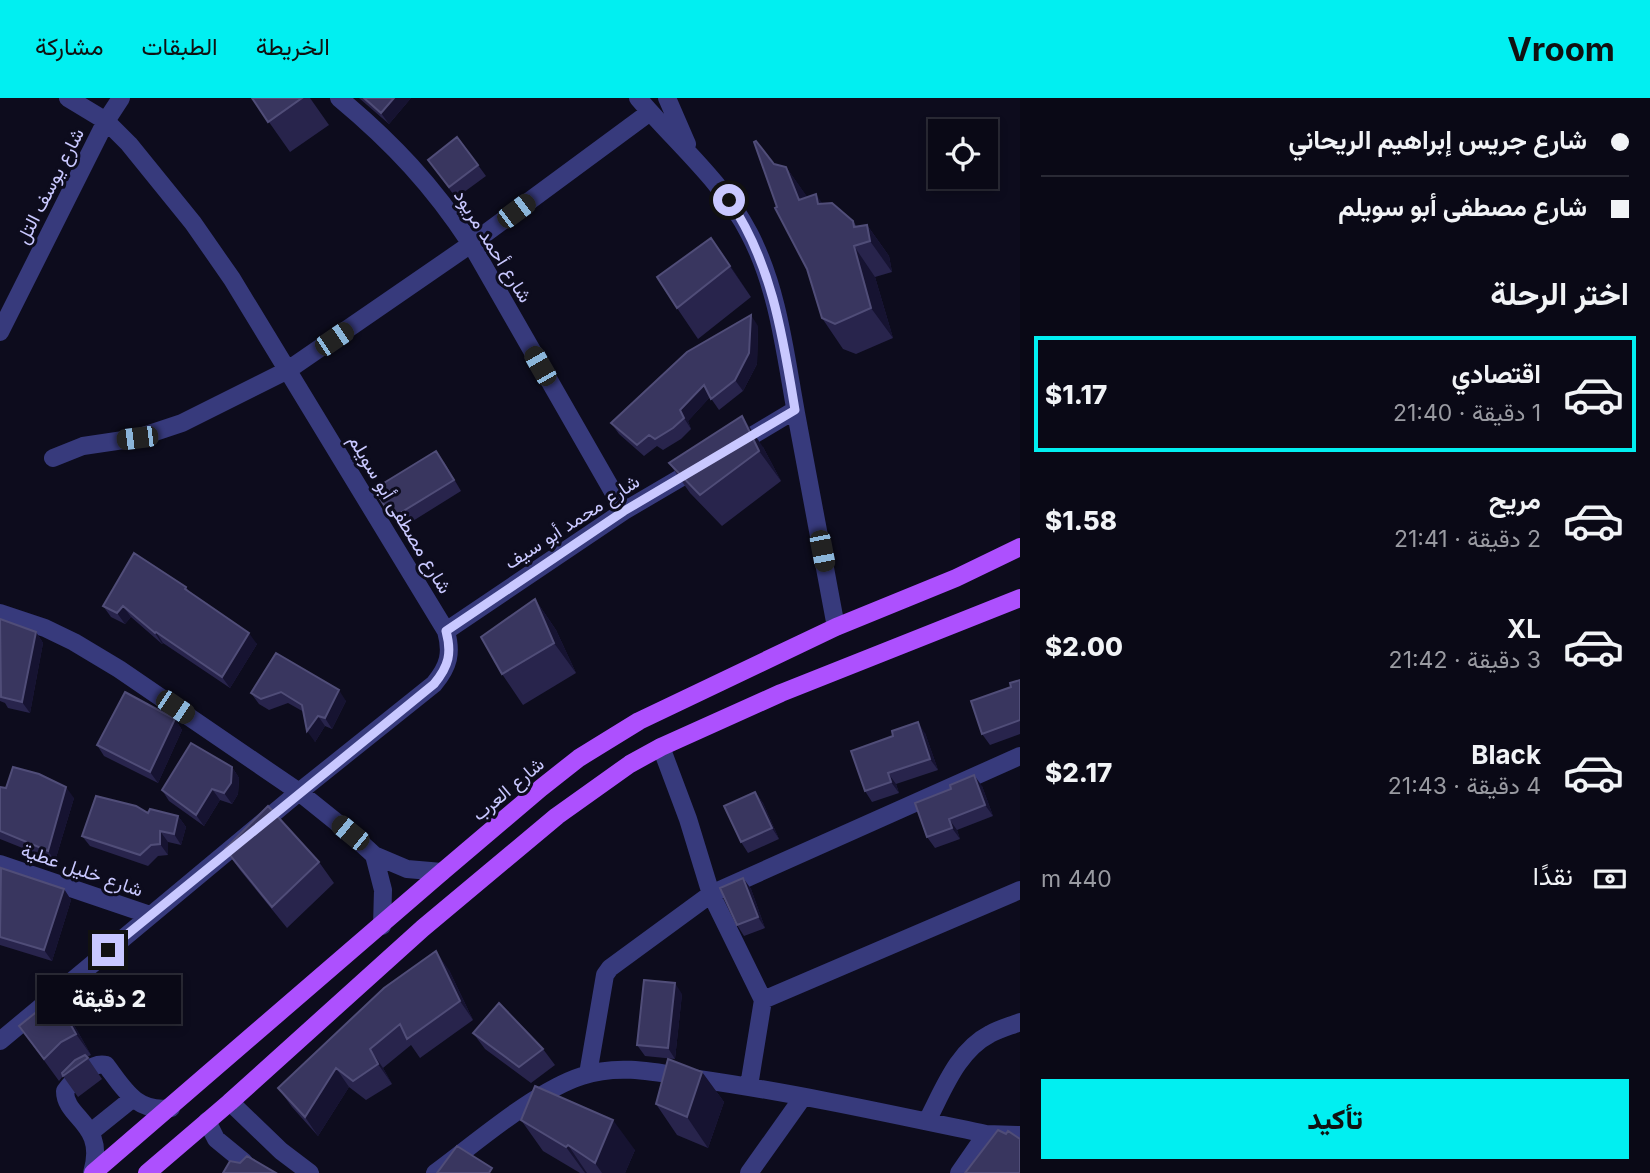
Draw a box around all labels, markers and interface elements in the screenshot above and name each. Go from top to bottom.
text: Vroom [1507,29,1615,69]
text: مشاركة [35,32,103,61]
text: الطبقات [141,32,218,61]
text: الخريطة [256,32,330,61]
map controls [928,119,998,189]
button: locate [928,119,998,189]
street label: شارع يوسف التل [11,124,90,248]
text: شارع جريس إبراهيم الريحاني [1289,124,1587,155]
route start [713,184,745,216]
street label: شارع أحمد مريود [448,185,537,307]
car [493,190,540,232]
text: شارع مصطفى أبو سويلم [1338,191,1587,222]
text: اختر الرحلة [1490,274,1629,313]
car [311,319,358,359]
car [521,343,560,389]
text: اقتصادي [1452,358,1541,389]
icon: car [1562,363,1625,426]
text: $1.17 [1045,379,1107,410]
text: 1 دقيقة · 21:40 [1393,399,1541,427]
car [115,425,160,451]
street label: شارع مصطفى أبو سويلم [343,430,457,598]
street label: شارع محمد أبو سيف [500,470,644,575]
text: مريح [1489,484,1541,515]
icon: car [1562,489,1625,552]
text: $1.58 [1045,505,1117,536]
text: 2 دقيقة · 21:41 [1394,525,1541,553]
car [808,528,837,574]
text: XL [1507,613,1541,644]
icon: car [1562,615,1625,678]
text: $2.00 [1045,631,1123,662]
text: 3 دقيقة · 21:42 [1389,646,1541,674]
car [152,687,199,727]
text: Black [1471,739,1541,770]
icon: car [1562,741,1625,804]
street label: شارع العرب [467,752,549,826]
text: $2.17 [1045,757,1112,788]
text: 4 دقيقة · 21:43 [1388,772,1541,800]
car [328,812,373,854]
street label: شارع خليل عطية [18,838,146,903]
text: نقدًا [1533,860,1573,891]
icon: cash [1591,860,1629,898]
text: 440 m [1041,865,1112,893]
route end [92,934,124,966]
callout: 2 دقيقة [36,974,180,1024]
text: 2 دقيقة [72,985,146,1013]
button: تأكيد [1041,1079,1629,1159]

